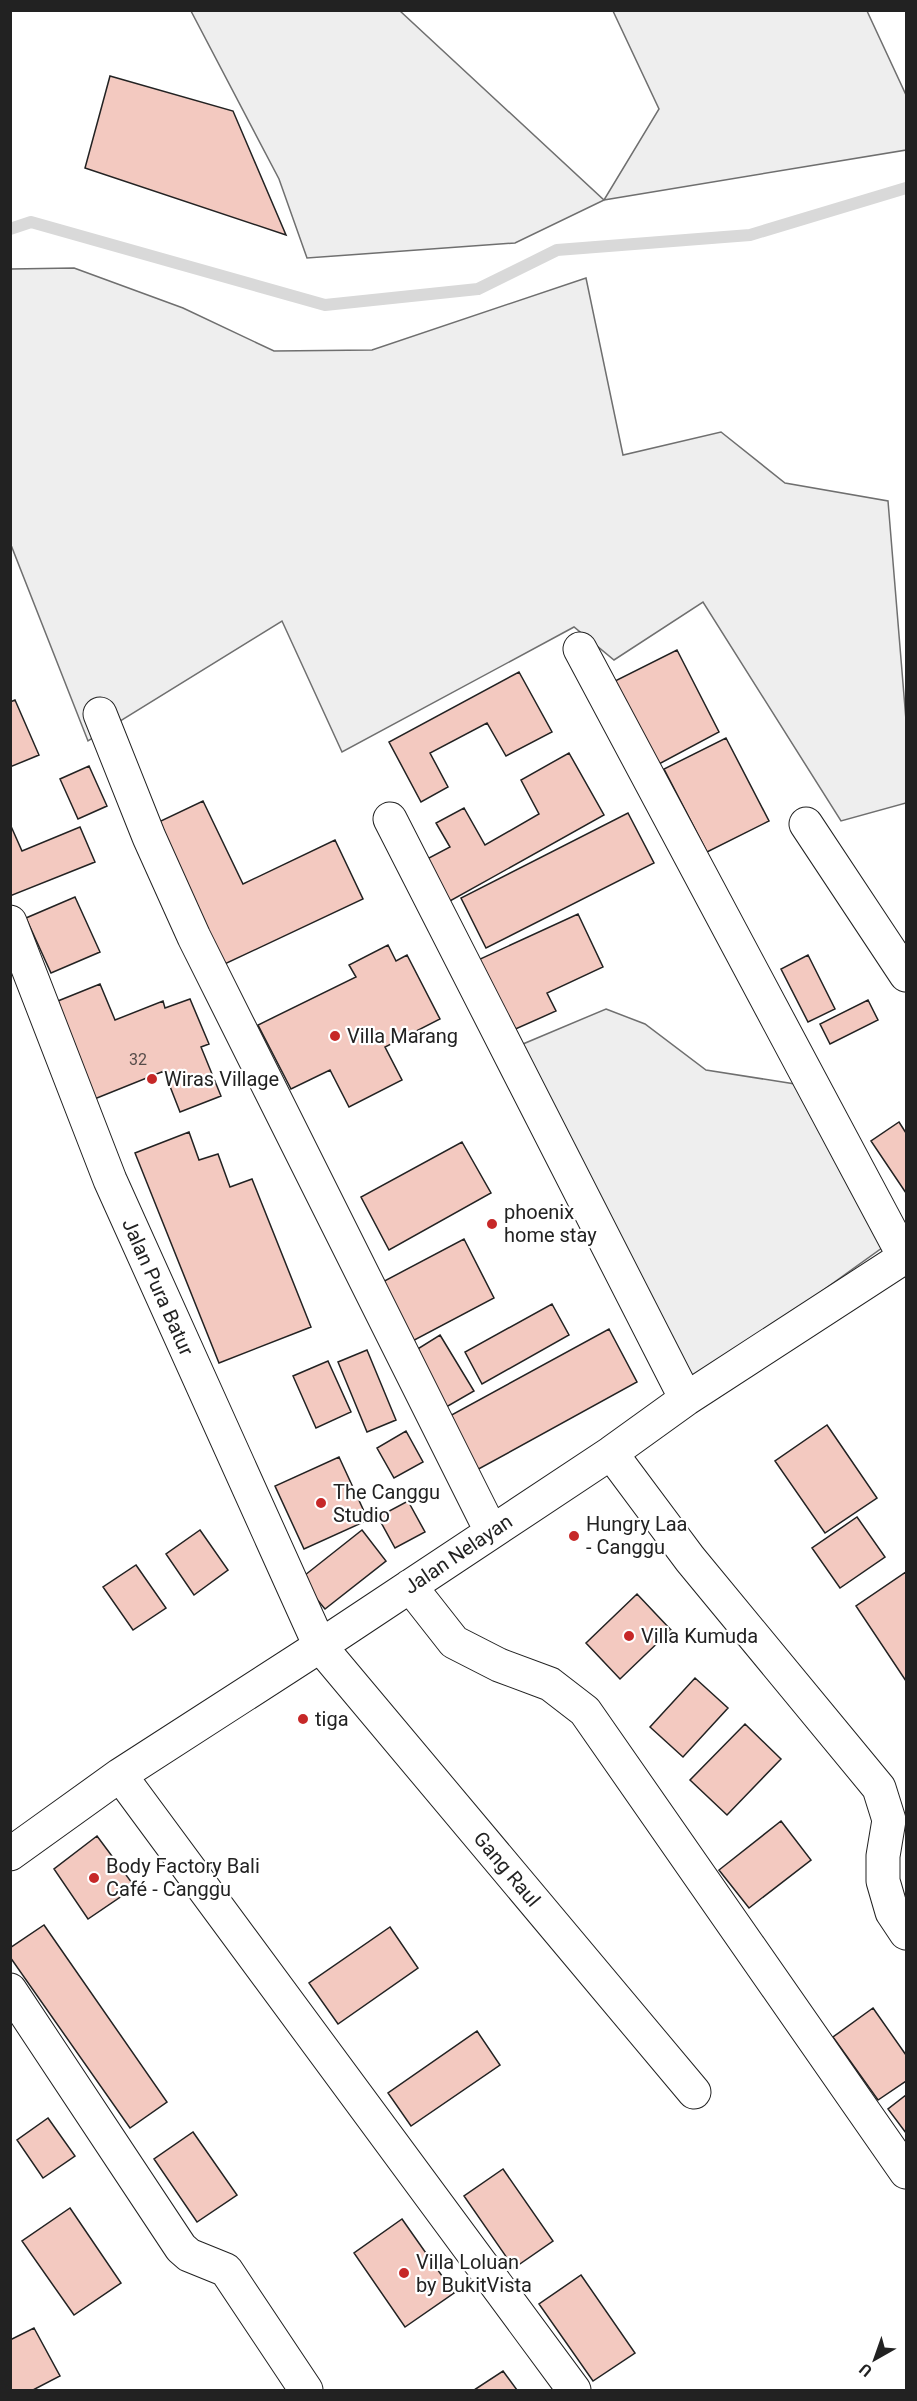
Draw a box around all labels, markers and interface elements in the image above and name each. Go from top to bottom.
place label: Villa Marang [347,1024,458,1048]
marker: Villa Marang [328,1029,342,1043]
house number: 32 [129,1050,147,1069]
place label: Wiras Village [164,1067,279,1091]
marker: Wiras Village [145,1072,159,1086]
place label: phoenix home stay [504,1200,597,1247]
street label: Jalan Pura Batur [117,1215,199,1359]
marker: phoenix home stay [485,1217,499,1231]
place label: The Canggu Studio [333,1480,440,1527]
marker: The Canggu Studio [314,1496,328,1510]
street label: Jalan Nelayan [399,1509,517,1599]
place label: Hungry Laa - Canggu [586,1512,687,1559]
marker: Hungry Laa - Canggu [567,1529,581,1543]
place label: Villa Kumuda [641,1624,758,1648]
marker: Villa Kumuda [622,1629,636,1643]
place label: tiga [315,1707,349,1731]
marker: tiga [296,1712,310,1726]
street label: Gang Raul [469,1826,545,1912]
place label: Body Factory Bali Café - Canggu [106,1854,260,1901]
marker: Body Factory Bali Café - Canggu [87,1871,101,1885]
place label: Villa Loluan by BukitVista [416,2250,532,2297]
marker: Villa Loluan by BukitVista [397,2266,411,2280]
north arrow [845,2329,905,2389]
text: U [856,2359,876,2381]

